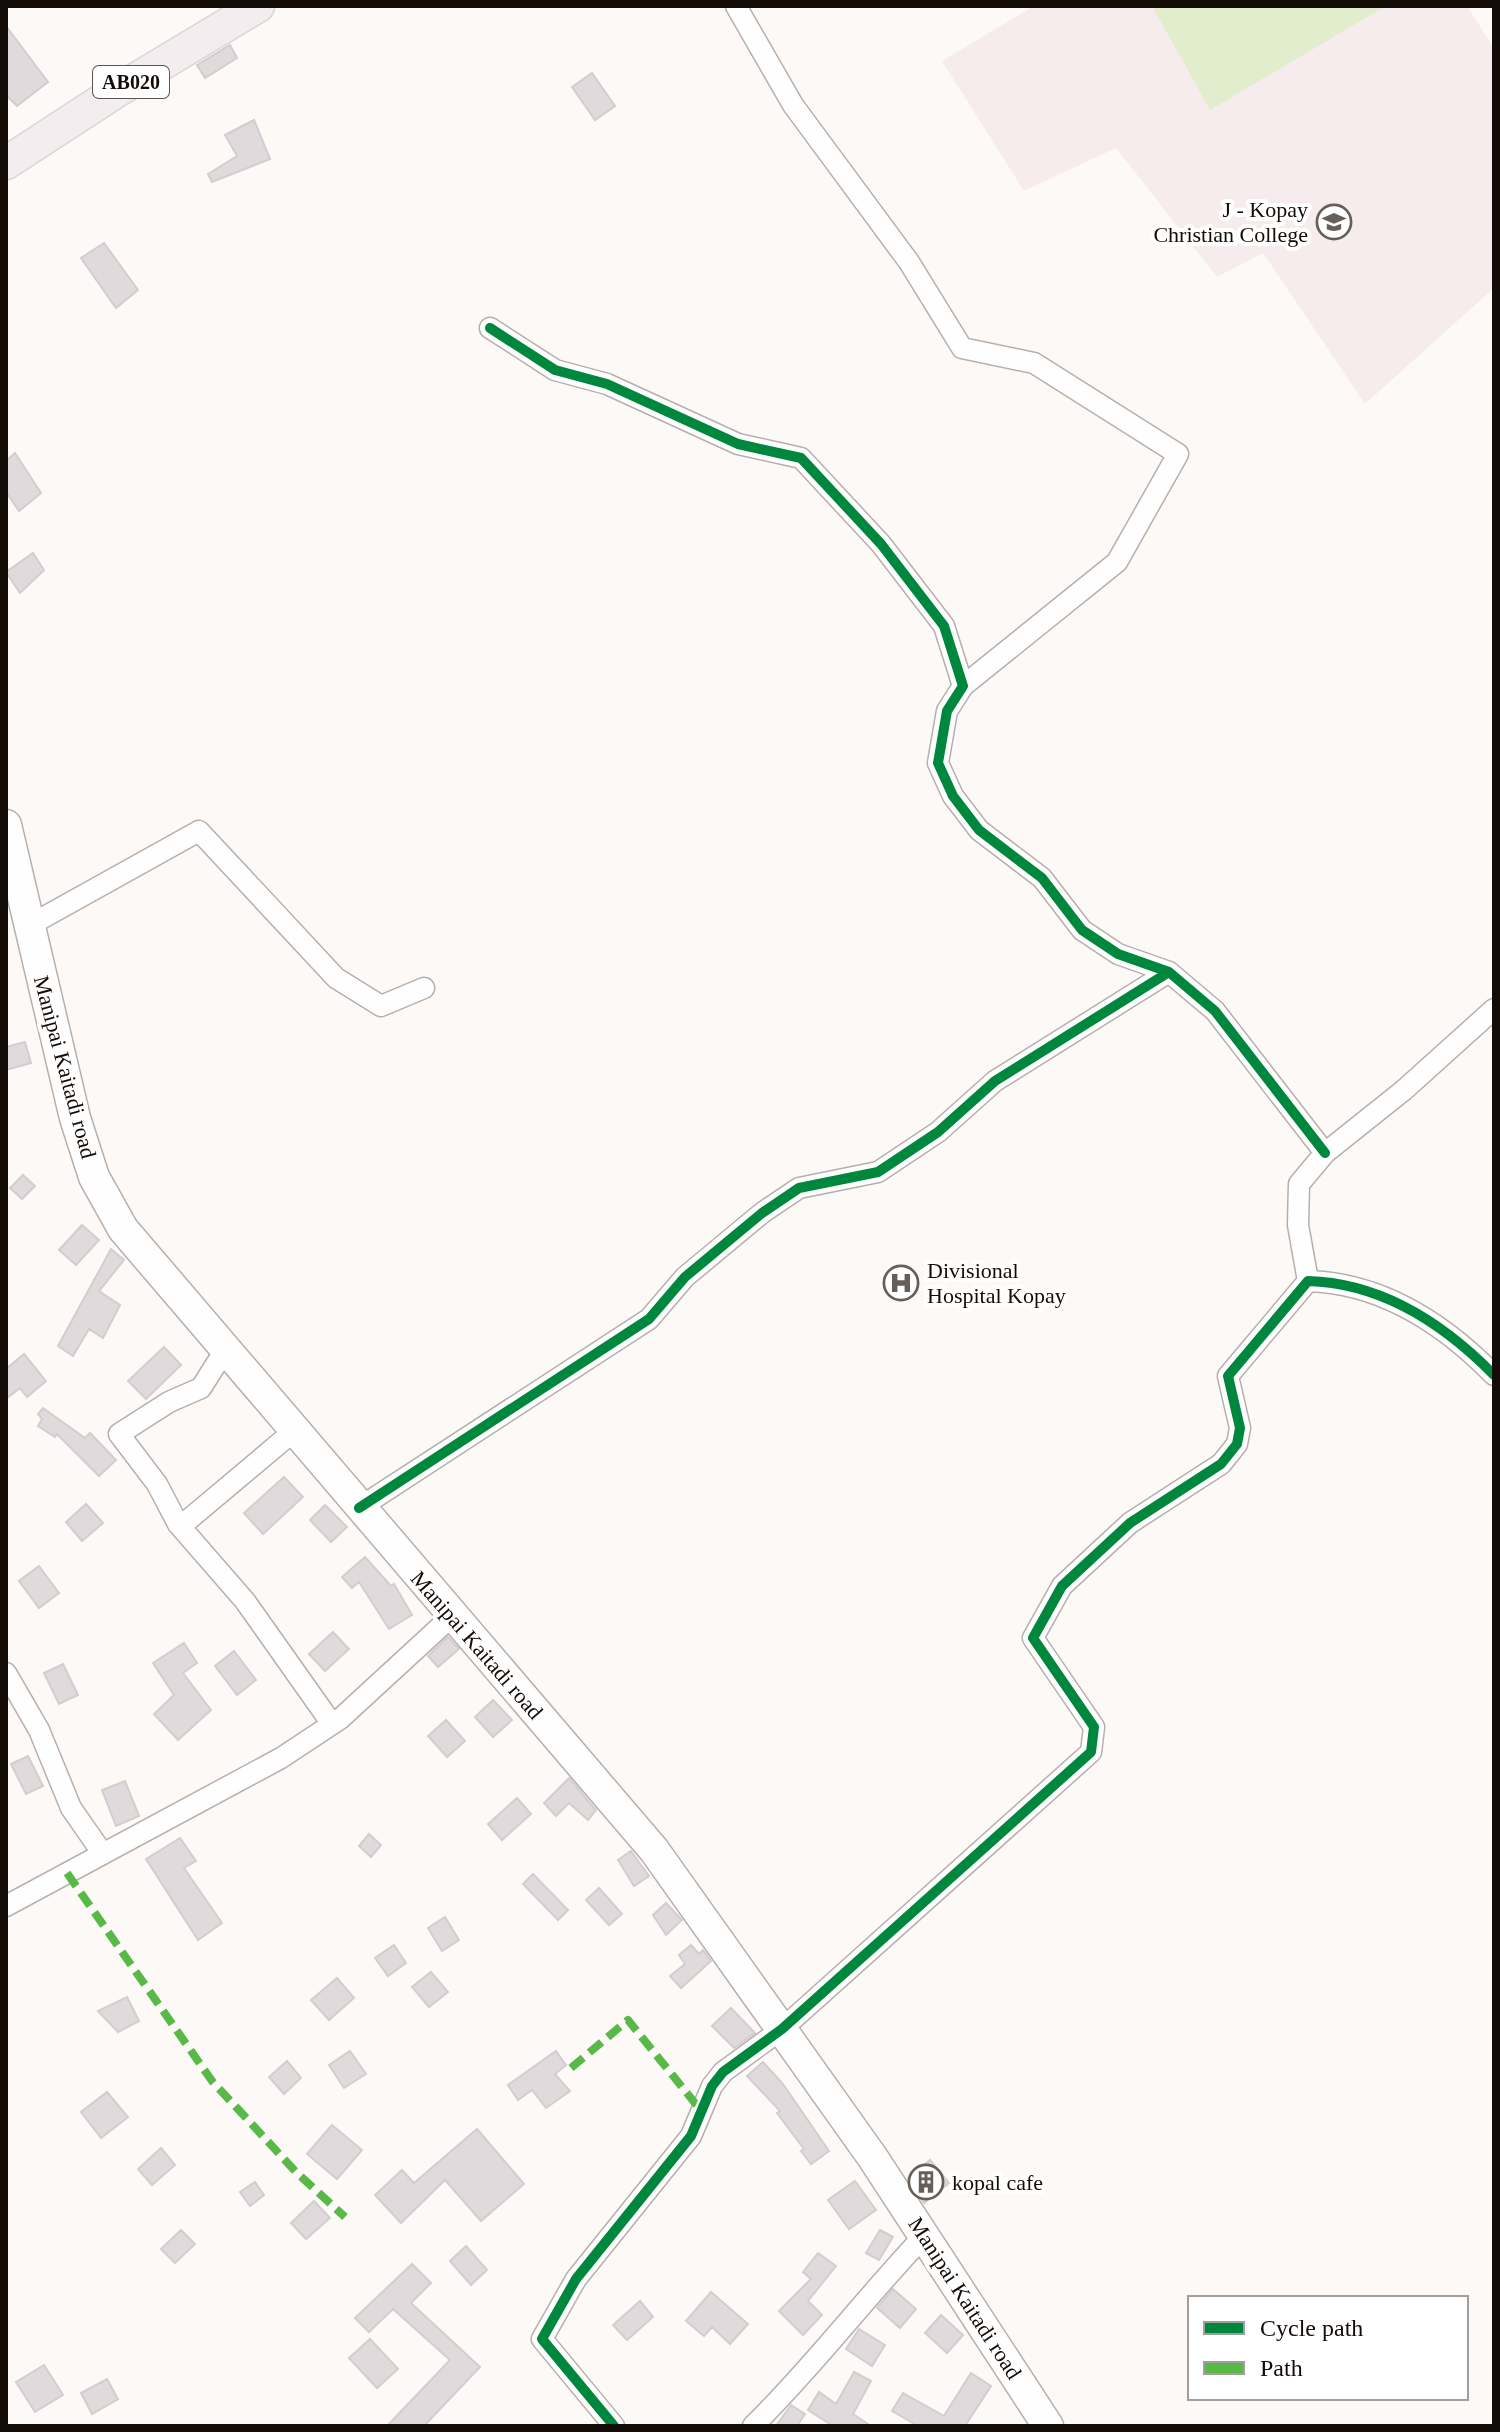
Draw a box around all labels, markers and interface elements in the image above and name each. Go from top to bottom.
road number: AB020 [93,66,169,98]
place label: J - Kopay Christian College [1153,197,1308,247]
school or university icon: J - Kopay Christian College [1315,203,1353,241]
street label: Manipai Kaitadi road [29,973,101,1161]
place label: Divisional Hospital Kopay [927,1258,1066,1308]
hospital icon: Divisional Hospital Kopay [882,1264,920,1302]
street label: Manipai Kaitadi road [406,1566,548,1724]
building icon: kopal cafe [907,2163,945,2201]
place label: kopal cafe [952,2170,1043,2195]
street label: Manipai Kaitadi road [903,2212,1027,2384]
legend [1188,2296,1468,2400]
text: Cycle path [1260,2315,1363,2341]
text: Path [1260,2355,1303,2381]

